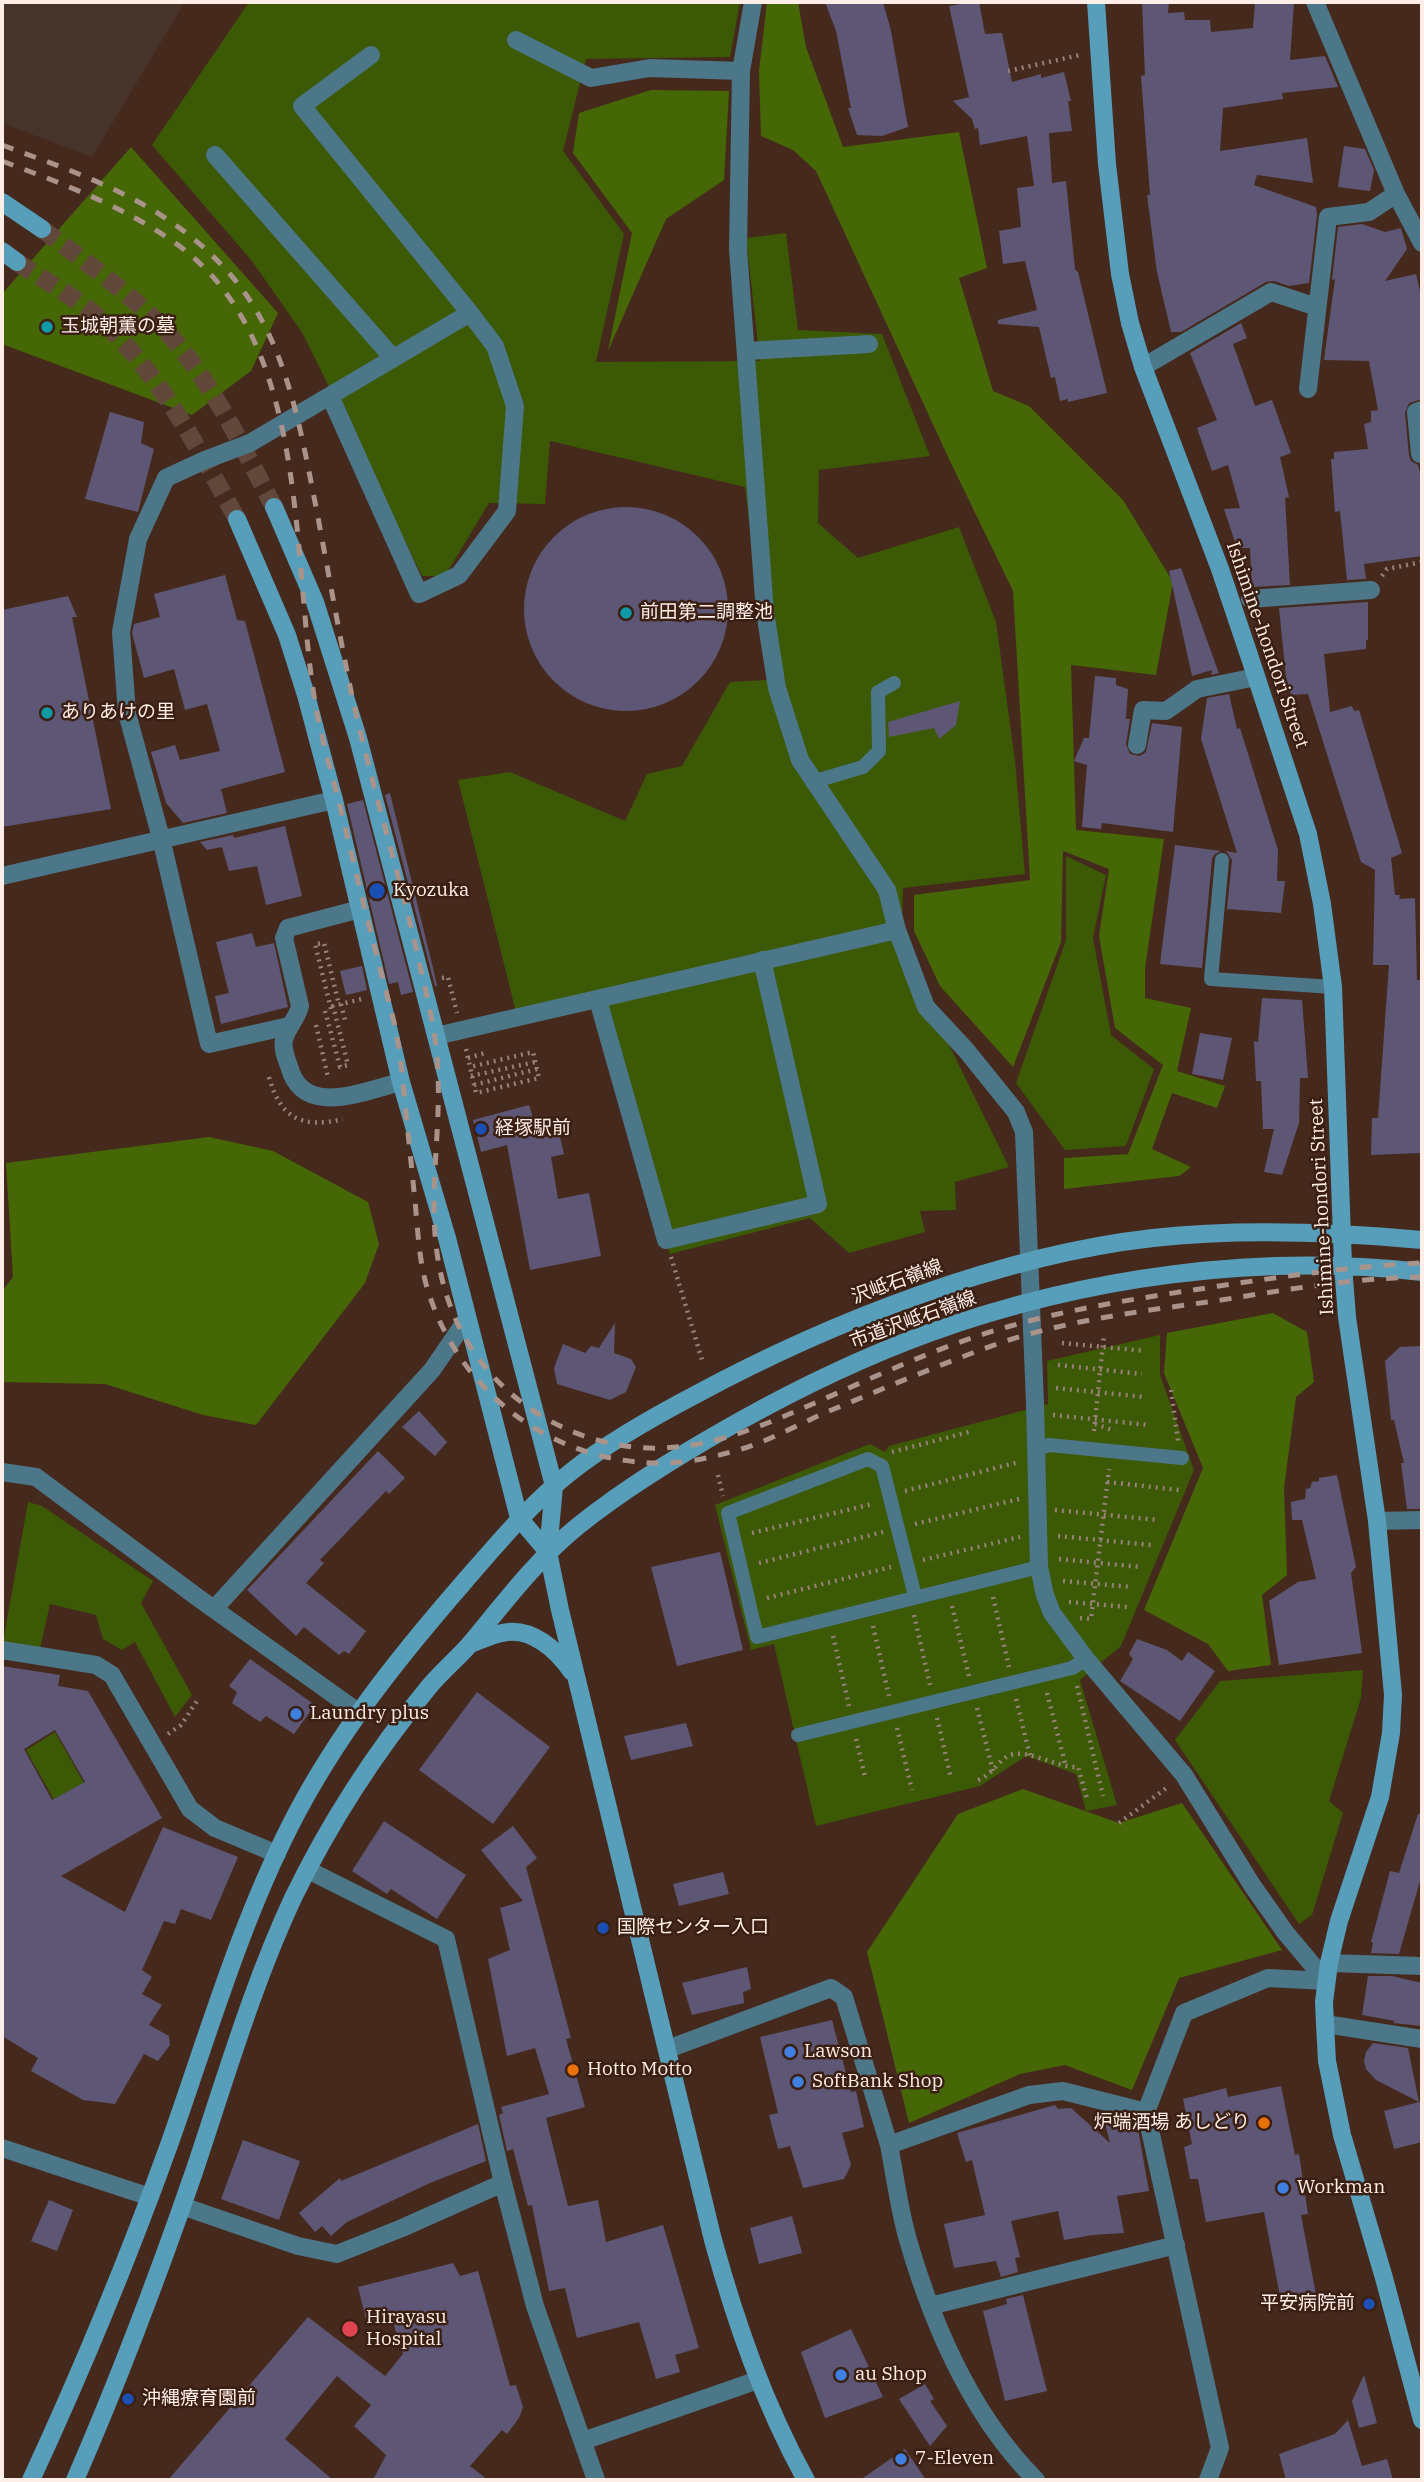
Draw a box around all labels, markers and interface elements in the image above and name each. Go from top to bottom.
place label: 玉城朝薫の墓 [61,316,175,338]
marker: 玉城朝薫の墓 [39,319,55,335]
street label: Ishimine-hondori Street [1221,539,1313,751]
place label: 前田第二調整池 [640,602,773,624]
marker: 前田第二調整池 [618,605,634,621]
place label: ありあけの里 [61,702,175,724]
marker: ありあけの里 [39,705,55,721]
place label: Kyozuka [393,880,469,902]
marker: Kyozuka [367,881,387,901]
street label: Ishimine-hondori Street [1305,1098,1339,1316]
place label: 経塚駅前 [495,1118,571,1140]
marker: 経塚駅前 [473,1121,489,1137]
street label: 沢岻石嶺線 [848,1255,946,1309]
street label: 市道沢岻石嶺線 [847,1287,979,1353]
place label: Laundry plus [310,1703,429,1725]
marker: Laundry plus [288,1706,304,1722]
place label: 国際センター入口 [617,1917,769,1939]
marker: 国際センター入口 [595,1920,611,1936]
place label: Lawson [804,2041,872,2063]
marker: Lawson [782,2044,798,2060]
place label: Hotto Motto [587,2059,692,2081]
marker: Hotto Motto [565,2062,581,2078]
place label: SoftBank Shop [812,2071,943,2093]
marker: SoftBank Shop [790,2074,806,2090]
place label: 炉端酒場 あしどり [1094,2112,1250,2134]
marker: 炉端酒場 あしどり [1256,2115,1272,2131]
place label: Workman [1297,2177,1385,2199]
marker: Workman [1275,2180,1291,2196]
place label: 平安病院前 [1260,2293,1355,2315]
marker: 平安病院前 [1361,2296,1377,2312]
place label: Hirayasu Hospital [366,2307,447,2351]
marker: Hirayasu Hospital [340,2319,360,2339]
place label: au Shop [855,2364,927,2386]
marker: au Shop [833,2367,849,2383]
place label: 沖縄療育園前 [142,2388,256,2410]
marker: 沖縄療育園前 [120,2391,136,2407]
place label: 7-Eleven [915,2448,994,2470]
marker: 7-Eleven [893,2451,909,2467]

